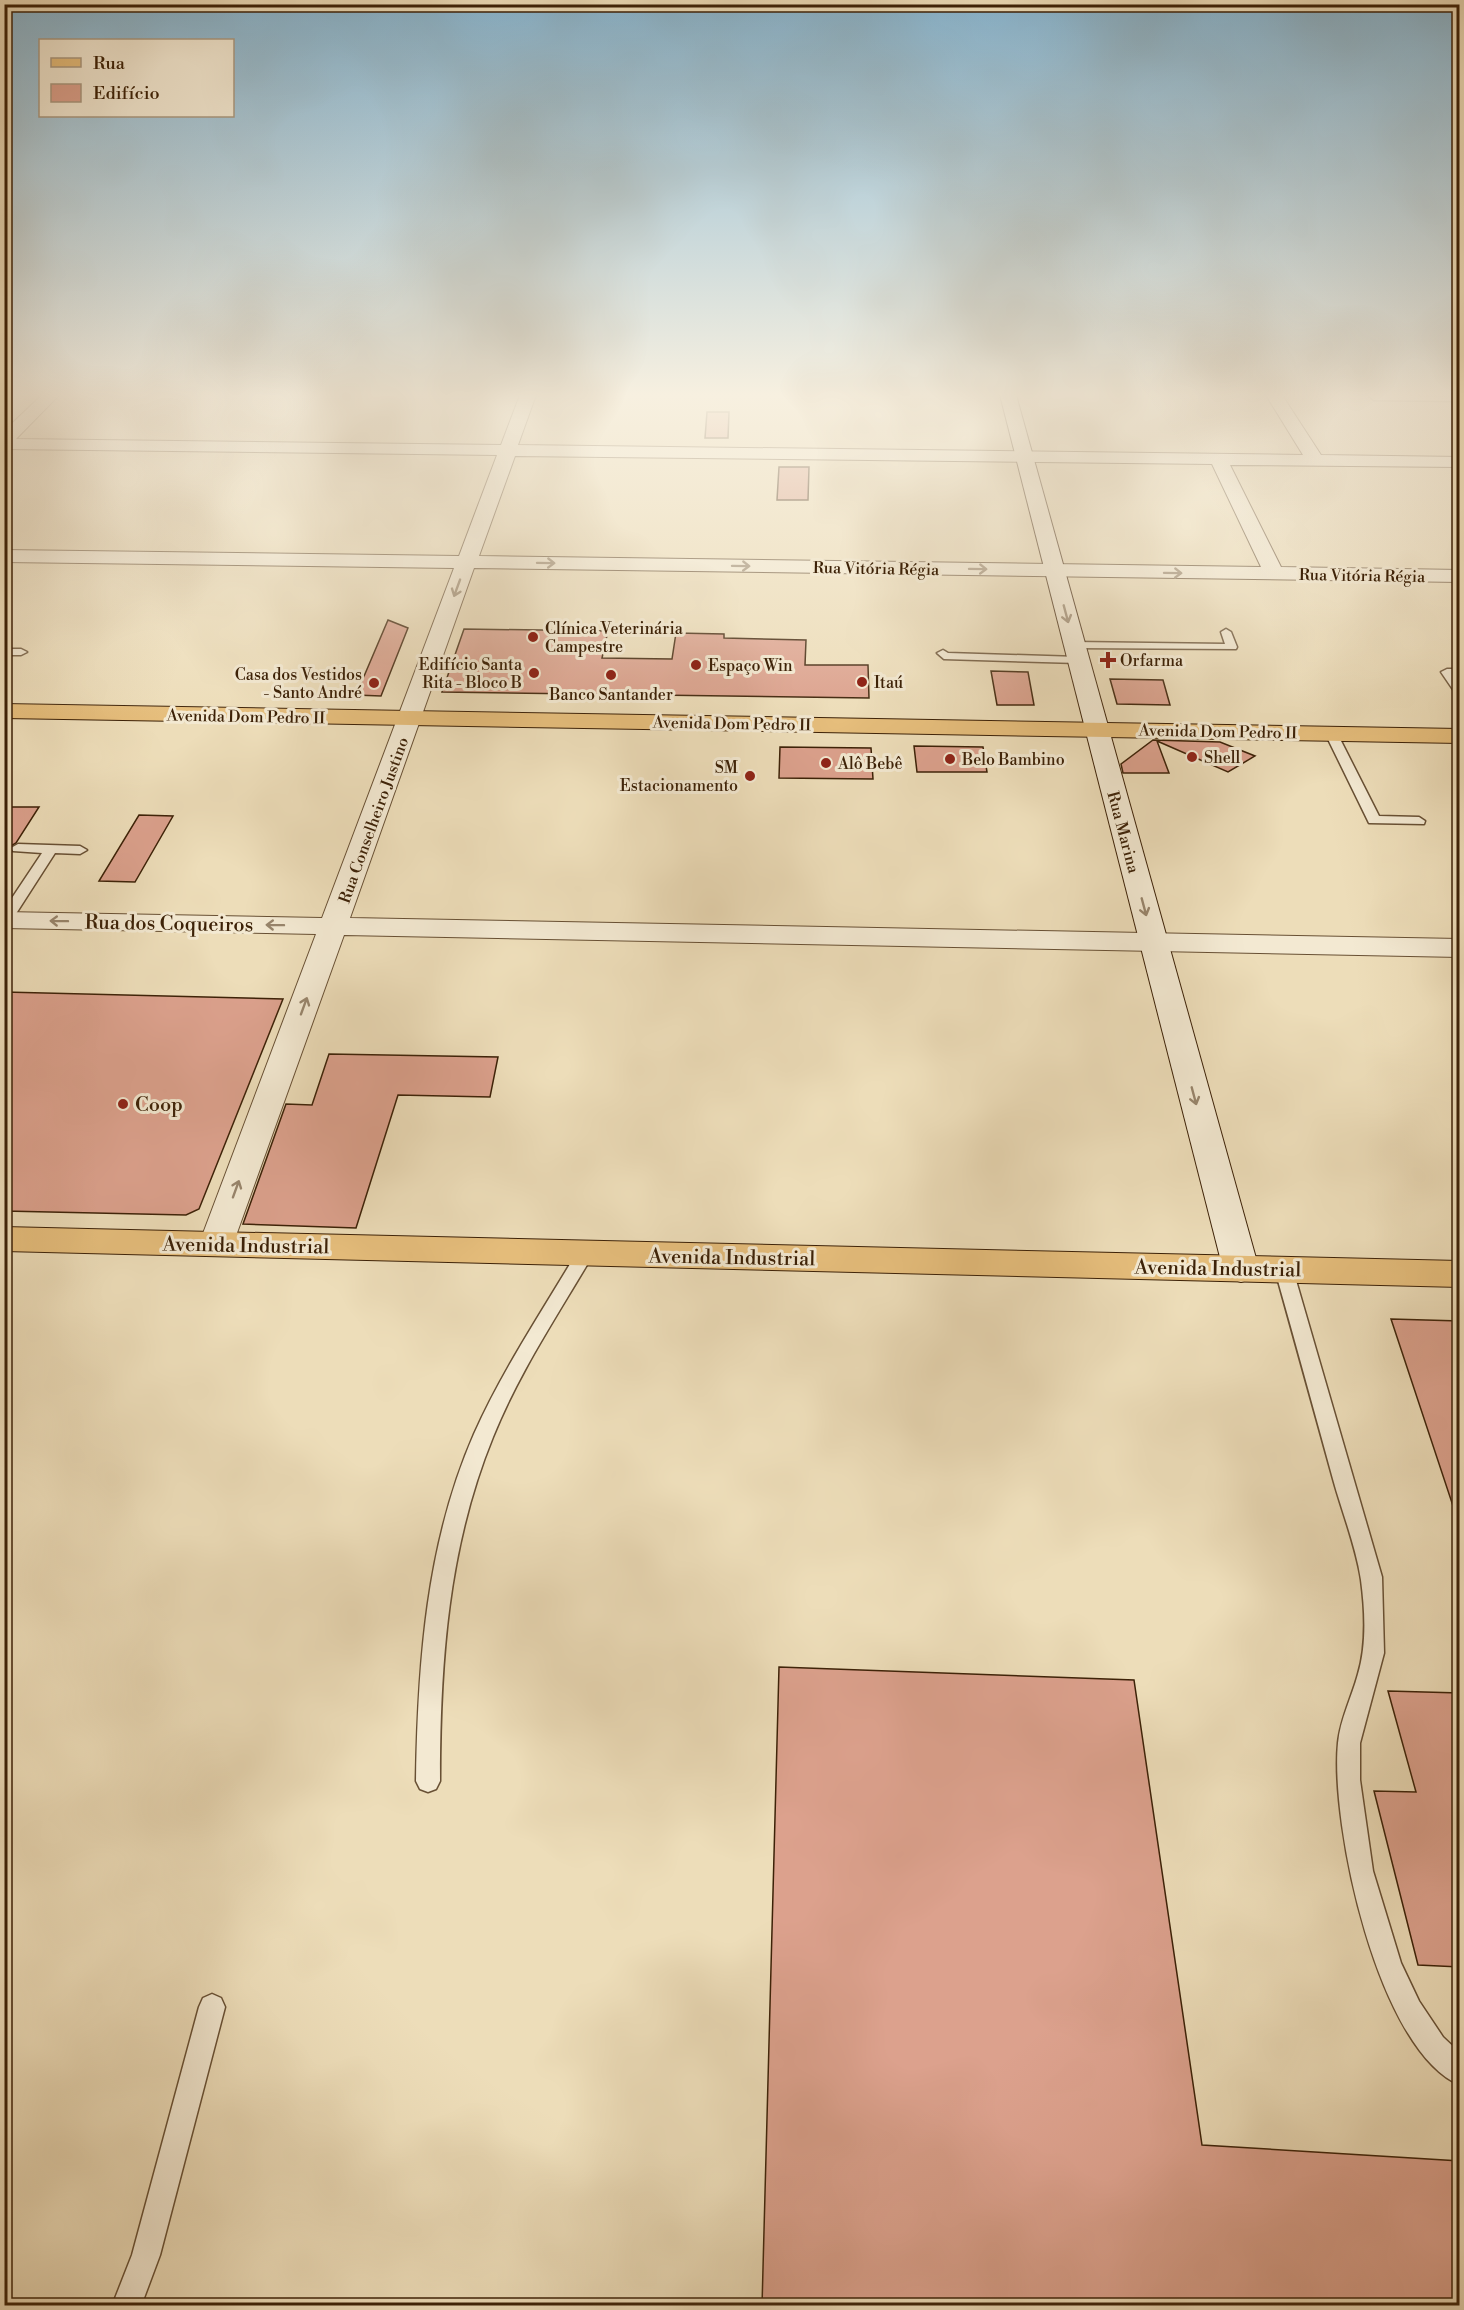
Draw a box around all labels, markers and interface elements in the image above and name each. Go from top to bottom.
legend [39,39,234,117]
text: Rua [93,52,126,75]
text: Edifício [93,82,160,105]
one-way arrow [535,557,555,569]
street label: Rua Vitória Régia [813,558,940,580]
one-way arrow [730,560,750,572]
one-way arrow [967,563,987,575]
street label: Rua Vitória Régia [1299,565,1426,587]
one-way arrow [1162,567,1182,578]
one-way arrow [451,578,462,597]
one-way arrow [1061,604,1073,623]
place label: Clínica Veterinária Campestre [545,619,684,657]
marker: Clínica Veterinária Campestre [526,630,540,644]
place label: Orfarma [1120,651,1184,671]
marker: Orfarma [1101,653,1115,667]
place label: Edifício Santa Rita - Bloco B [419,655,523,693]
place label: Espaço Win [708,656,793,676]
marker: Espaço Win [689,658,703,672]
place label: Casa dos Vestidos - Santo André [235,665,362,703]
marker: Edifício Santa Rita - Bloco B [527,666,541,680]
marker: Banco Santander [604,668,618,682]
place label: Itaú [874,673,903,693]
marker: Itaú [855,675,869,689]
marker: Casa dos Vestidos - Santo André [367,676,381,690]
place label: Banco Santander [548,685,673,705]
street label: Avenida Dom Pedro II [166,706,325,728]
street label: Avenida Dom Pedro II [652,713,811,735]
street label: Avenida Dom Pedro II [1138,721,1297,743]
street label: Rua Conselheiro Justino [335,735,413,906]
place label: Shell [1204,748,1241,768]
place label: Belo Bambino [961,750,1065,770]
marker: Shell [1185,750,1199,764]
marker: Belo Bambino [943,752,957,766]
place label: Alô Bebê [837,754,903,774]
marker: Alô Bebê [819,756,833,770]
place label: SM Estacionamento [620,758,738,796]
marker: SM Estacionamento [743,769,757,783]
street label: Rua Marina [1103,789,1144,876]
one-way arrow [1139,898,1150,917]
street label: Rua dos Coqueiros [84,911,254,938]
one-way arrow [50,915,70,927]
one-way arrow [266,920,286,931]
one-way arrow [299,998,310,1016]
one-way arrow [1189,1086,1201,1105]
place label: Coop [135,1093,183,1118]
marker: Coop [116,1097,130,1111]
one-way arrow [231,1180,242,1199]
street label: Avenida Industrial [161,1233,330,1260]
street label: Avenida Industrial [647,1245,816,1272]
street label: Avenida Industrial [1133,1256,1302,1283]

